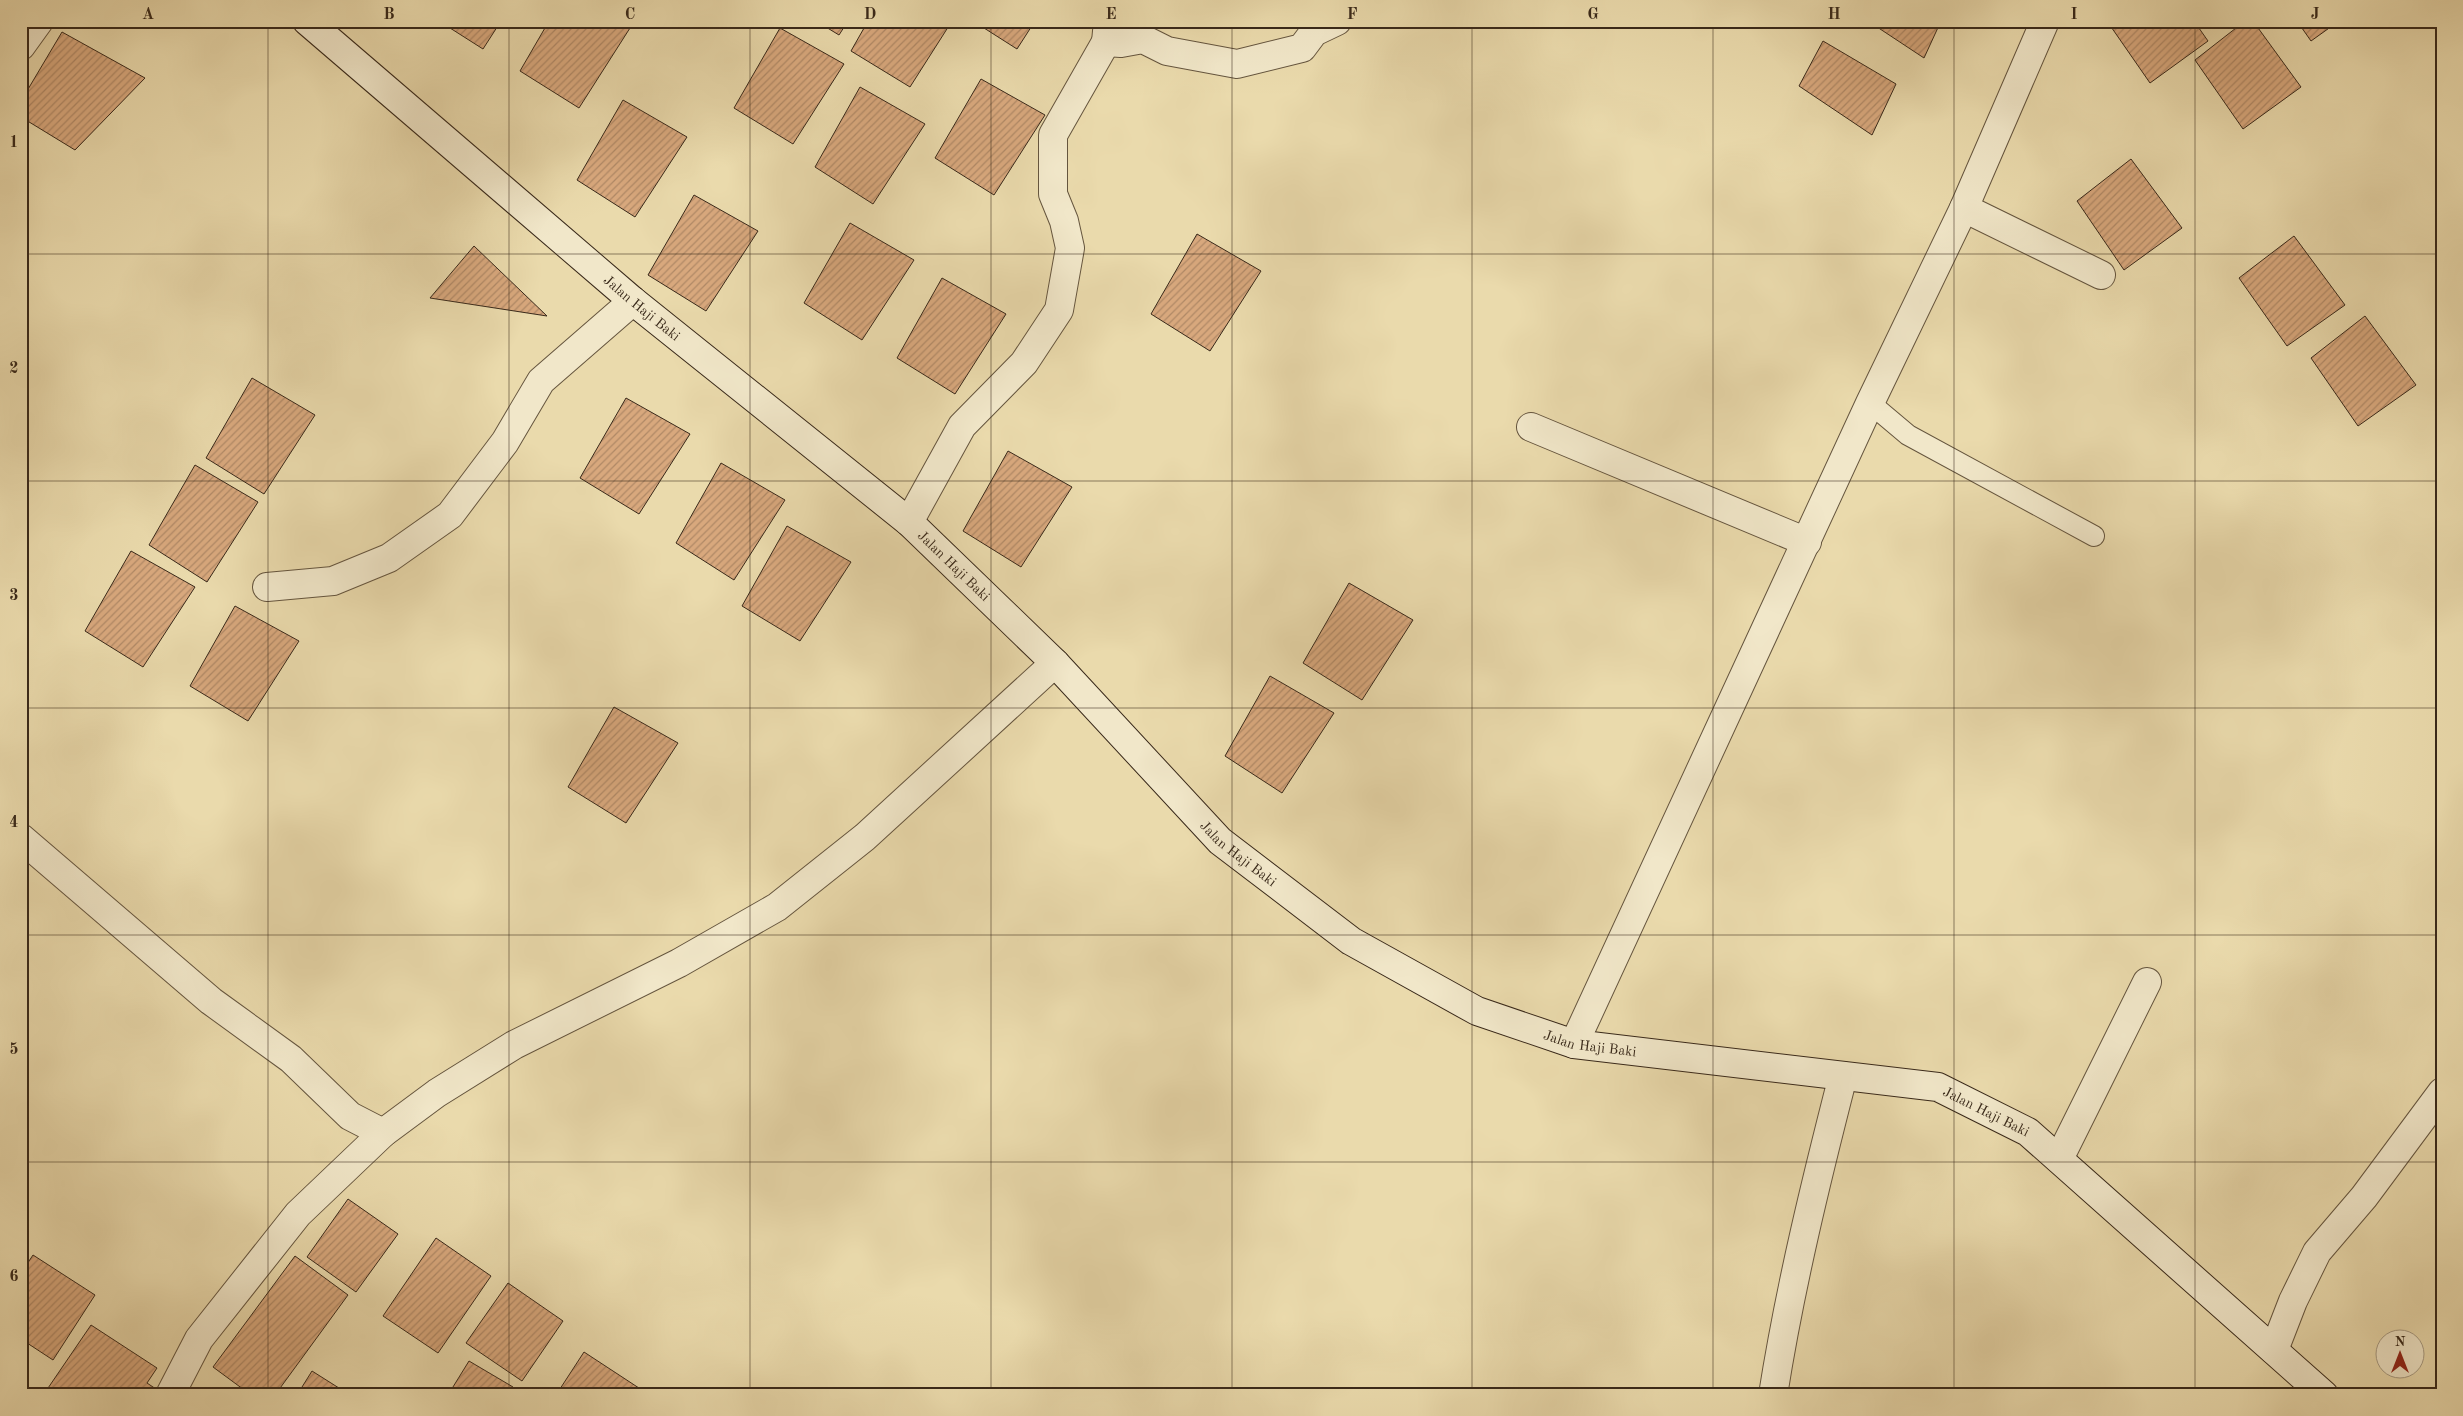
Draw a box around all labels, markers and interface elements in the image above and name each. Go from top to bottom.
text: A [142,7,154,23]
text: B [383,7,395,23]
text: C [625,7,635,23]
text: D [864,7,876,23]
text: E [1105,7,1117,23]
text: F [1347,7,1358,23]
text: G [1587,7,1599,23]
text: H [1827,7,1841,23]
text: I [2070,7,2078,23]
text: J [2311,7,2320,23]
text: 1 [9,135,19,151]
street label: Jalan Haji Baki [600,273,683,344]
text: 2 [9,361,19,377]
street label: Jalan Haji Baki [915,528,992,604]
text: 3 [9,588,19,604]
text: 4 [9,815,19,831]
street label: Jalan Haji Baki [1197,818,1279,890]
street label: Jalan Haji Baki [1541,1028,1637,1059]
text: 5 [9,1042,19,1058]
street label: Jalan Haji Baki [1941,1085,2031,1140]
text: 6 [9,1269,19,1285]
north arrow [2376,1328,2426,1378]
text: N [2395,1335,2406,1349]

